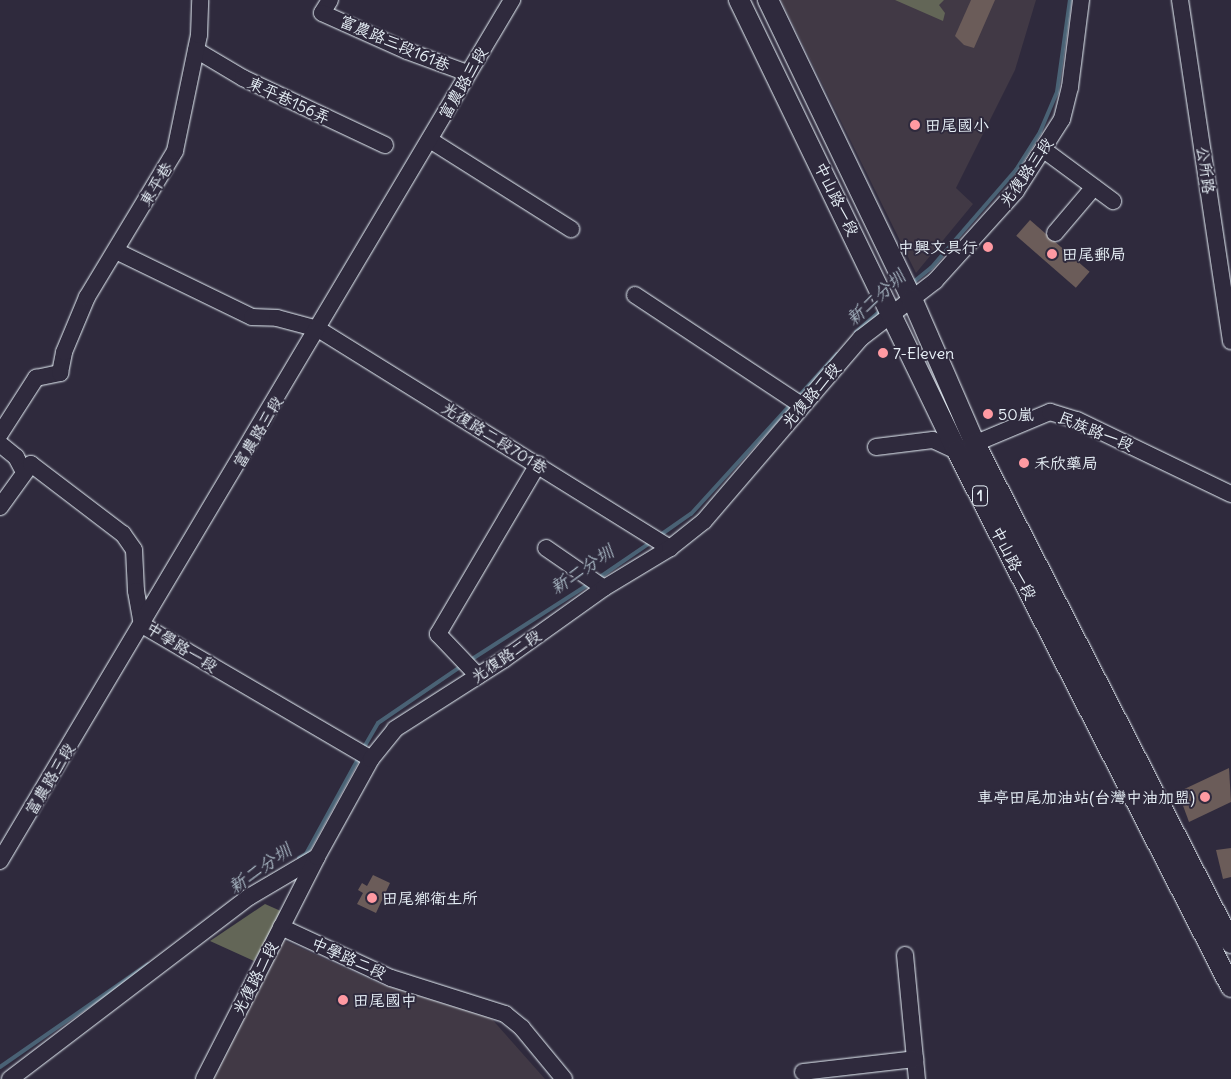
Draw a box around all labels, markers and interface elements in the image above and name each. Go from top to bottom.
street label: 富農路三段161巷 [337,11,453,75]
street label: 富農路三段 [435,44,491,122]
street label: 東平巷156弄 [245,73,333,127]
place label: 田尾國小 [925,115,989,135]
marker: 田尾國小 [909,119,921,131]
street label: 光復路三段 [995,134,1057,210]
street label: 公所路 [1193,145,1219,195]
street label: 東平巷 [135,158,177,210]
street label: 中山路一段 [811,159,863,239]
place label: 中興文具行 [898,237,978,257]
marker: 中興文具行 [982,241,994,253]
place label: 田尾郵局 [1062,244,1126,264]
marker: 田尾郵局 [1046,248,1058,260]
water label: 新二分圳 [842,266,910,330]
place label: 7-Eleven [893,343,954,363]
marker: 7-Eleven [877,347,889,359]
street label: 光復路二段 [778,359,844,431]
street label: 富農路三段 [229,393,287,471]
street label: 光復路二段701巷 [439,398,551,478]
place label: 50嵐 [998,404,1034,424]
street label: 民族路一段 [1055,407,1137,455]
marker: 50嵐 [982,408,994,420]
place label: 禾欣藥局 [1034,453,1098,473]
marker: 禾欣藥局 [1018,457,1030,469]
road number: 1 [971,484,989,508]
street label: 中山路一段 [987,523,1041,603]
water label: 新二分圳 [546,541,618,599]
street label: 中學路一段 [143,618,221,676]
street label: 光復路二段 [467,626,545,686]
street label: 富農路三段 [21,740,79,818]
place label: 車亭田尾加油站(台灣中油加盟) [977,787,1195,807]
marker: 車亭田尾加油站(台灣中油加盟) [1199,791,1211,803]
water label: 新二分圳 [224,840,296,898]
place label: 田尾鄉衛生所 [382,888,478,908]
marker: 田尾鄉衛生所 [366,892,378,904]
street label: 中學路二段 [309,933,389,983]
street label: 光復路二段 [228,938,282,1018]
place label: 田尾國中 [353,990,417,1010]
marker: 田尾國中 [337,994,349,1006]

